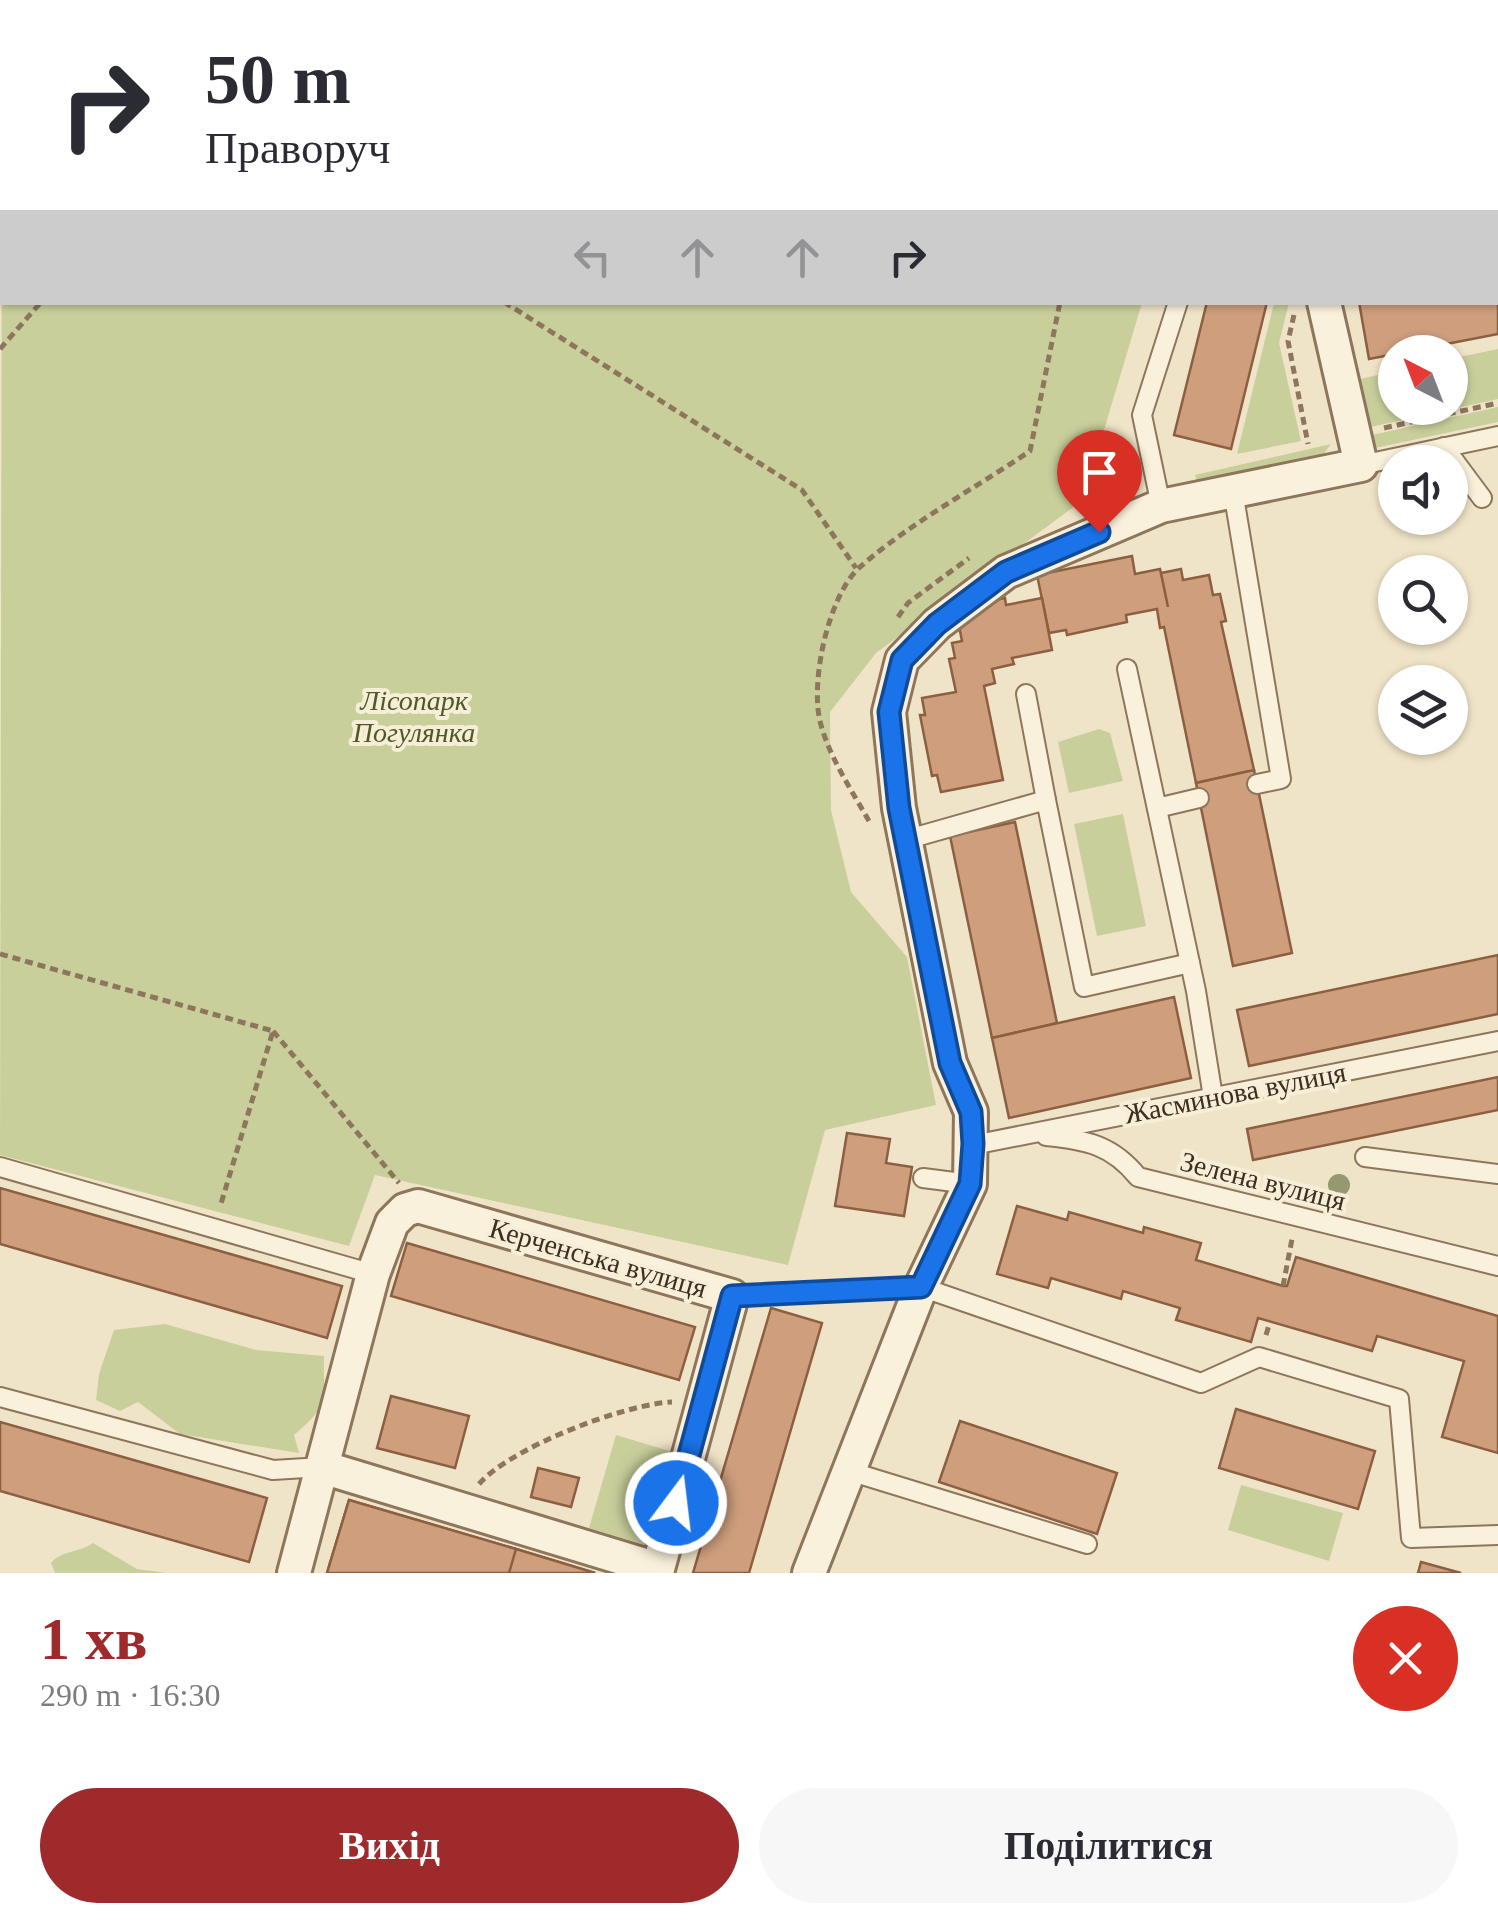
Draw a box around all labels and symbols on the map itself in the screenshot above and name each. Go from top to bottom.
north arrow [1378,335,1468,425]
pin [1057,430,1142,533]
park label: Лісопарк Погулянка [352,685,475,748]
street label: Жасминова вулиця [1122,1056,1349,1130]
street label: Зелена вулиця [1177,1146,1349,1217]
street label: Керченська вулиця [486,1212,710,1304]
position arrow [624,1451,728,1555]

